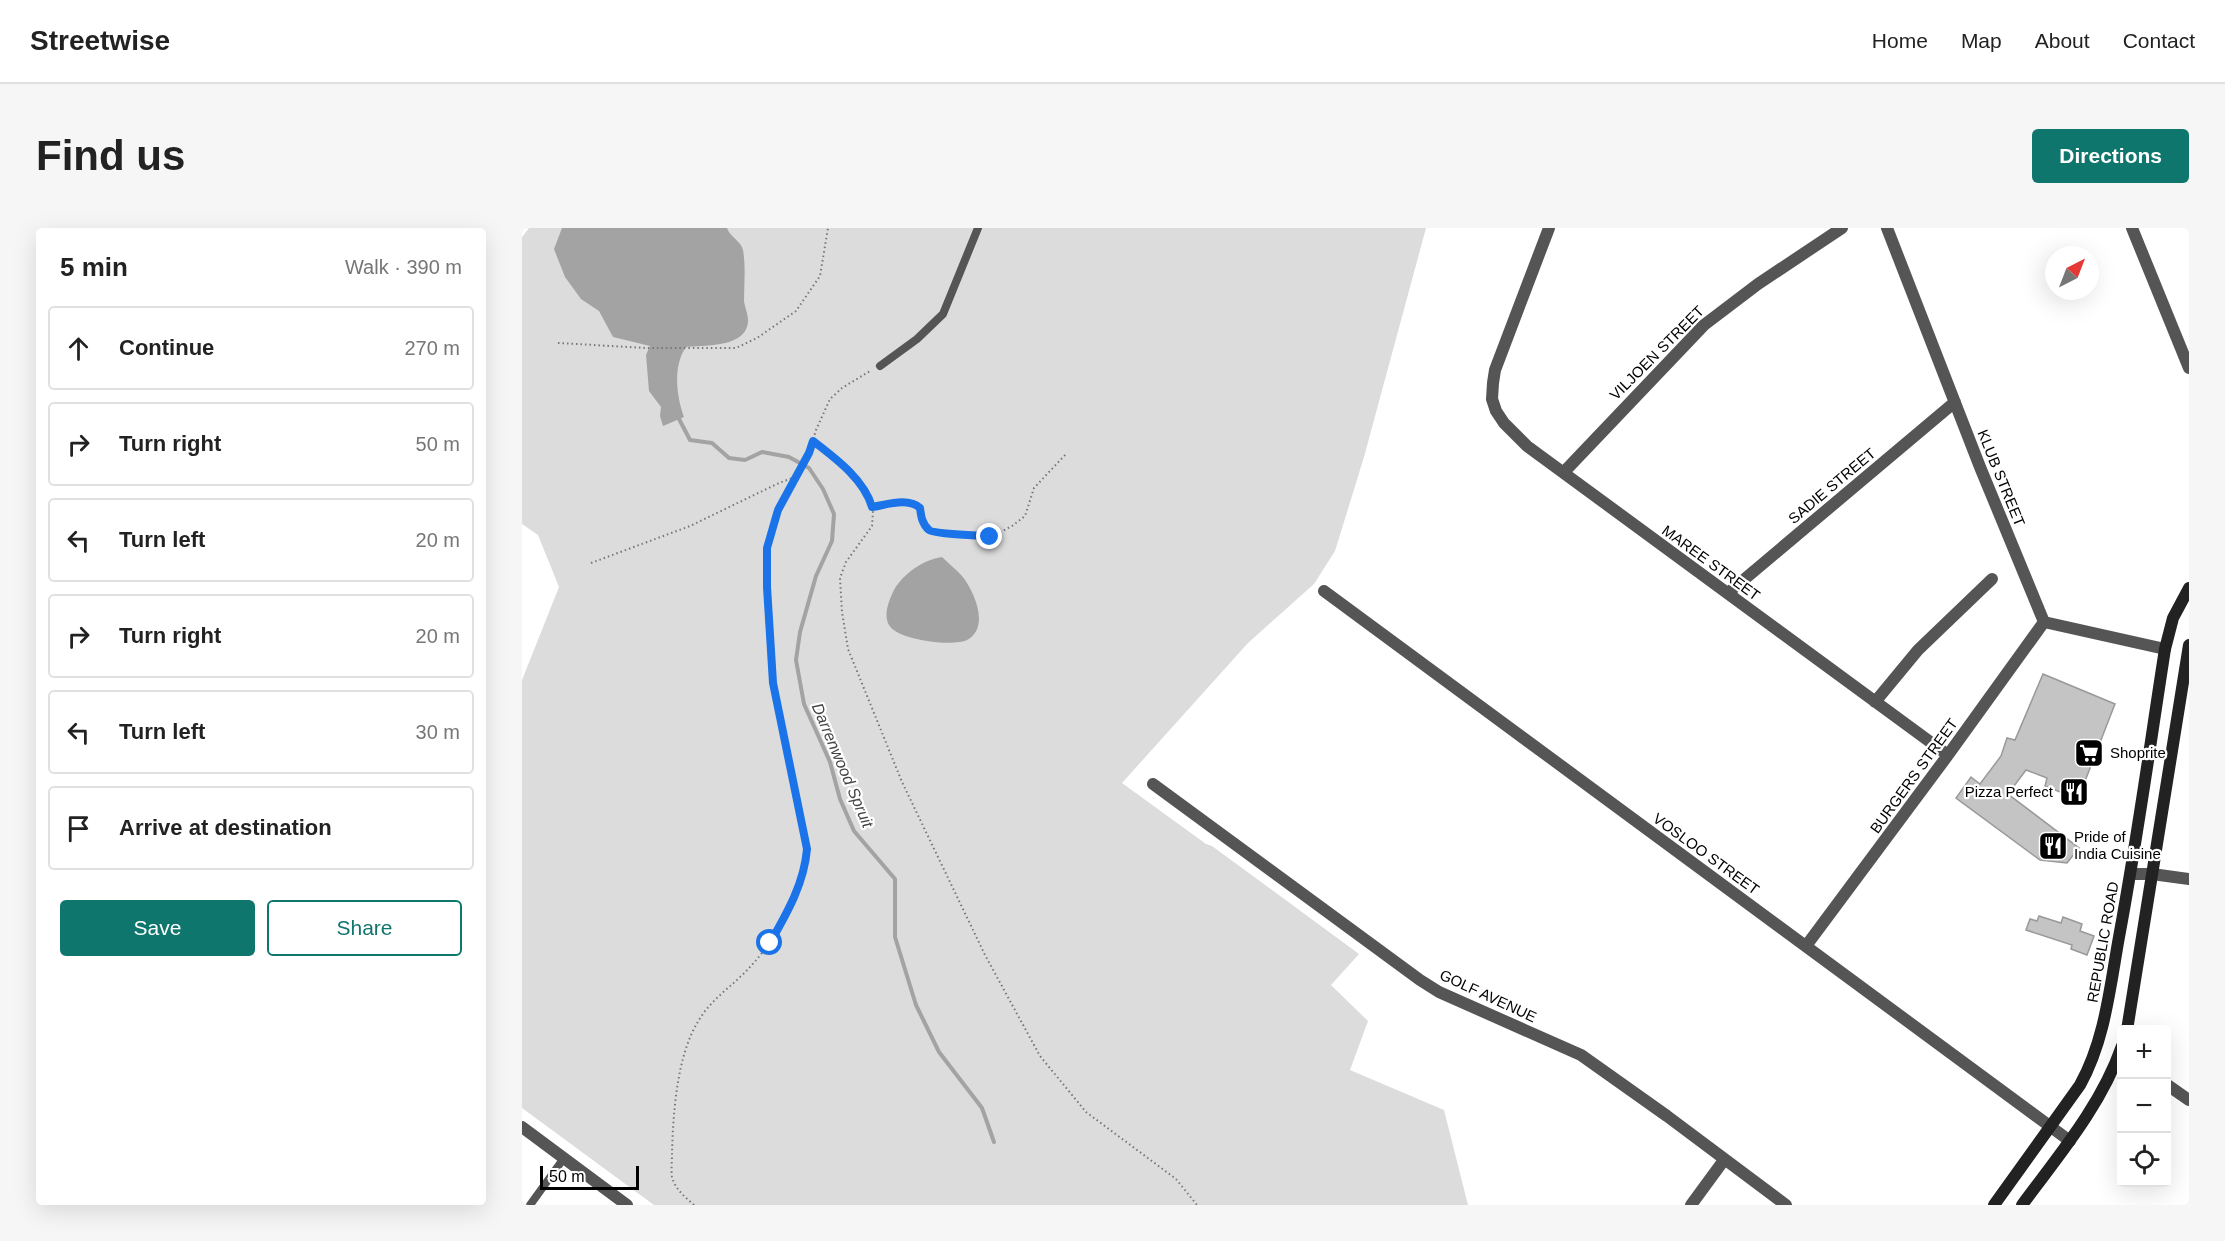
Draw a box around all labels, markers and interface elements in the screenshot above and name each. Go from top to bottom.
text: Streetwise [30,25,170,56]
text: Home [1872,29,1928,52]
text: Map [1961,29,2002,52]
text: About [2035,29,2090,52]
text: Contact [2123,29,2195,52]
button: Directions [2032,129,2189,183]
text: Find us [36,132,185,179]
north arrow [2045,246,2099,300]
text: 5 min [60,252,128,282]
text: Walk · 390 m [345,256,462,278]
street label: VILJOEN STREET [1606,302,1707,403]
icon: ahead [62,332,95,365]
text: Continue [119,335,214,360]
text: 270 m [404,337,460,359]
street label: KLUB STREET [1974,427,2029,529]
icon: right [62,428,95,461]
text: Turn right [119,431,221,456]
text: 50 m [416,433,460,455]
street label: SADIE STREET [1785,444,1879,527]
street label: MAREE STREET [1659,521,1763,604]
route end [976,523,1002,549]
icon: left [62,524,95,557]
text: Turn left [119,527,205,552]
text: 20 m [416,529,460,551]
icon: right [62,620,95,653]
text: Turn right [119,623,221,648]
text: 20 m [416,625,460,647]
water label: Darrenwood Spruit [809,700,877,830]
street label: BURGERS STREET [1866,715,1961,836]
icon: left [62,716,95,749]
text: Turn left [119,719,205,744]
text: 30 m [416,721,460,743]
supermarket icon: Shoprite [2073,737,2105,769]
place label: Shoprite [2110,744,2166,761]
restaurant icon: Pizza Perfect [2058,776,2090,808]
place label: Pizza Perfect [1965,783,2054,800]
street label: VOSLOO STREET [1650,809,1763,898]
icon: arrive [62,812,95,845]
text: Arrive at destination [119,815,332,840]
place label: Pride of India Cuisine [2074,828,2161,862]
restaurant icon: Pride of India Cuisine [2037,830,2069,862]
street label: REPUBLIC ROAD [2083,880,2122,1004]
button: Save [60,900,255,956]
button: Share [267,900,462,956]
route start [756,929,782,955]
street label: GOLF AVENUE [1437,966,1539,1025]
map controls [2117,1025,2171,1187]
button: + [2117,1025,2171,1079]
button: − [2117,1079,2171,1133]
button: locate [2117,1133,2171,1187]
scale bar [540,1163,639,1190]
text: 50 m [549,1168,585,1185]

